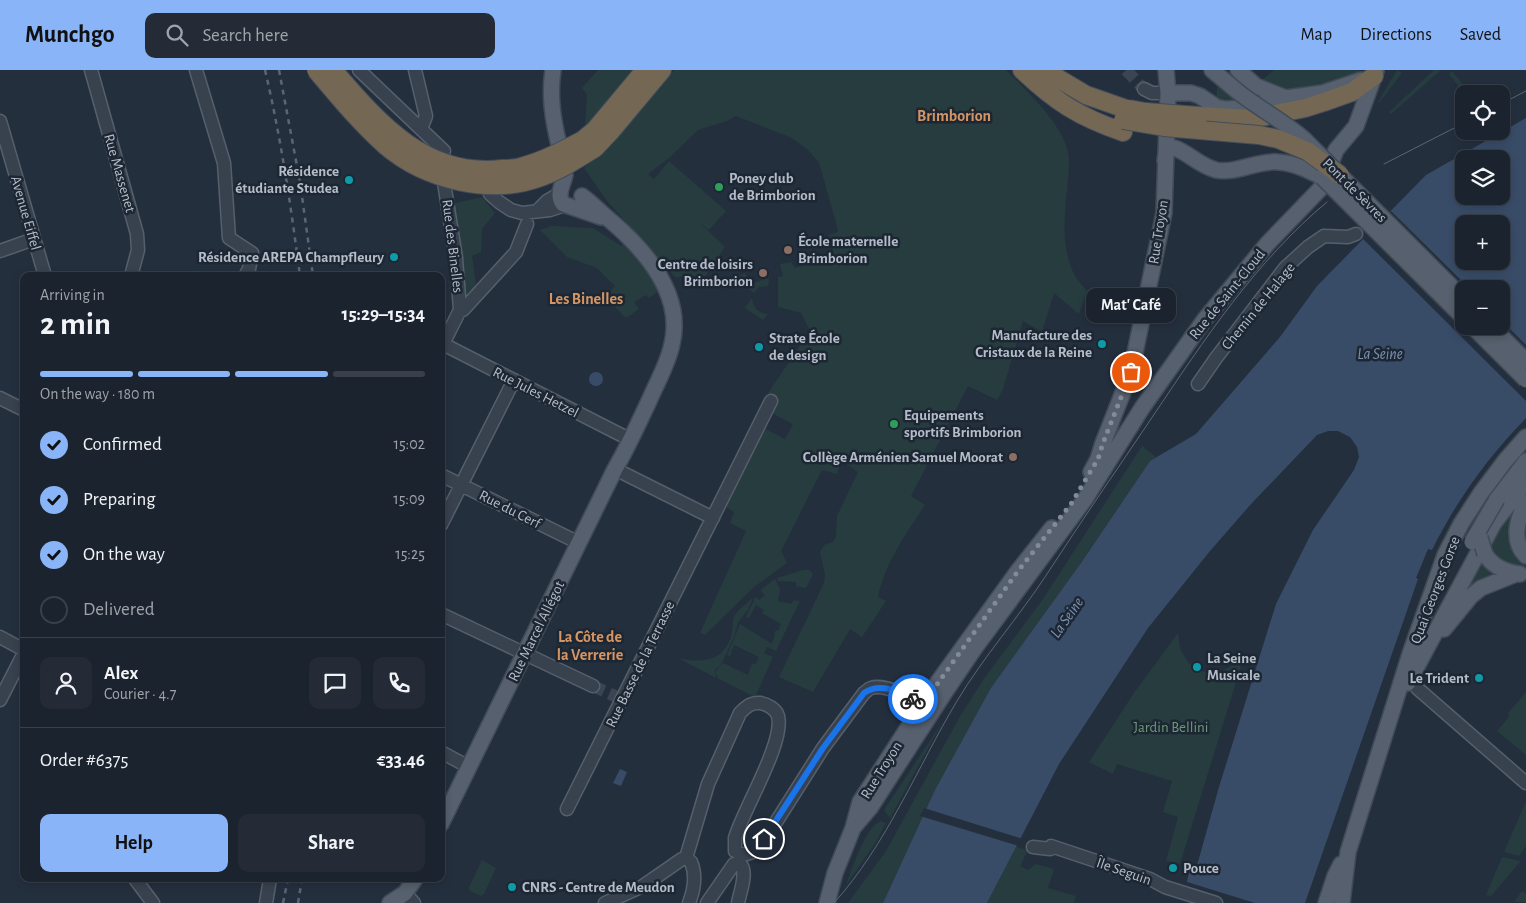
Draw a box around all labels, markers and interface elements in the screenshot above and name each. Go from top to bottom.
search box [145,13,495,58]
icon: search [163,21,191,49]
text: Munchgo [25,23,115,47]
text: Search here [203,26,288,45]
text: Map [1301,26,1332,44]
text: Directions [1360,26,1432,44]
text: Saved [1460,26,1501,44]
map controls [1455,85,1510,335]
button: locate [1455,85,1510,140]
district label: Brimborion [917,108,991,124]
street label: Rue Massenet [101,132,138,214]
button: layers [1455,150,1510,205]
street label: Pont de Sèvres [1320,155,1390,225]
place label: Résidence étudiante Studea [235,164,339,196]
place label: Poney club de Brimborion [729,171,816,203]
street label: Avenue Eiffel [8,174,43,252]
marker: Résidence étudiante Studea [343,174,355,186]
marker: Poney club de Brimborion [713,181,725,193]
street label: Rue des Binelles [439,199,466,294]
street label: Rue Troyon [1146,199,1171,265]
button: + [1455,215,1510,270]
place label: École maternelle Brimborion [798,232,898,266]
marker: École maternelle Brimborion [782,244,794,256]
street label: Rue de Saint-Cloud [1187,246,1268,342]
place label: Résidence AREPA Champfleury [198,250,384,265]
marker: Résidence AREPA Champfleury [388,251,400,263]
place label: Centre de loisirs Brimborion [658,257,753,289]
street label: Chemin de Halage [1219,260,1298,353]
marker: Centre de loisirs Brimborion [757,267,769,279]
button: − [1455,280,1510,335]
text: Arriving in [40,287,105,303]
callout: Mat' Café [1086,287,1176,322]
district label: Les Binelles [549,291,623,307]
text: Mat' Café [1101,297,1161,313]
text: 15:29–15:34 [342,305,425,324]
text: 2 min [40,308,111,340]
place label: Manufacture des Cristaux de la Reine [975,328,1092,360]
place label: Strate École de design [769,329,840,363]
marker: Manufacture des Cristaux de la Reine [1096,338,1108,350]
marker: Strate École de design [753,341,765,353]
water label: La Seine [1357,346,1403,362]
pin [1110,351,1152,393]
icon: bag [1117,358,1145,386]
street label: Rue Jules Hetzel [490,364,581,420]
text: On the way · 180 m [40,386,155,402]
place label: Equipements sportifs Brimborion [904,408,1022,440]
marker: Equipements sportifs Brimborion [888,418,900,430]
icon: check [40,431,68,459]
text: Confirmed [83,435,162,454]
text: 15:02 [393,436,425,452]
place label: Collège Arménien Samuel Moorat [803,450,1003,465]
marker: Collège Arménien Samuel Moorat [1007,451,1019,463]
icon: check [40,486,68,514]
street label: Rue du Cerf [477,488,544,532]
text: Preparing [83,490,156,509]
text: 15:09 [393,491,425,507]
street label: Quai Georges Gorse [1408,534,1463,646]
icon: check [40,541,68,569]
text: On the way [83,545,165,564]
text: 15:25 [395,546,425,562]
street label: Rue Marcel Allégot [506,579,567,684]
water label: La Seine [1047,594,1086,641]
street label: Rue Basse de la Terrasse [603,599,678,730]
text: Delivered [83,600,155,619]
district label: La Côte de la Verrerie [557,629,624,663]
place label: La Seine Musicale [1207,651,1260,683]
button: person [40,657,92,709]
button: chat [309,657,361,709]
button: phone [373,657,425,709]
marker: La Seine Musicale [1191,661,1203,673]
text: Alex [104,664,138,683]
place label: Le Trident [1409,671,1469,686]
marker: Le Trident [1473,672,1485,684]
courier [888,674,938,724]
icon: bike [899,685,927,713]
text: Courier · 4.7 [104,686,176,702]
park label: Jardin Bellini [1134,720,1208,735]
street label: Rue Troyon [858,739,905,802]
text: Order #6375 [40,751,128,770]
text: €33.46 [377,751,425,770]
button: Help [40,814,228,872]
button: Share [238,814,425,872]
pin [743,818,785,860]
icon: home [750,825,778,853]
street label: Île Seguin [1094,854,1154,888]
place label: Pouce [1183,861,1219,876]
marker: Pouce [1167,862,1179,874]
place label: CNRS - Centre de Meudon [522,880,675,895]
marker: CNRS - Centre de Meudon [506,881,518,893]

